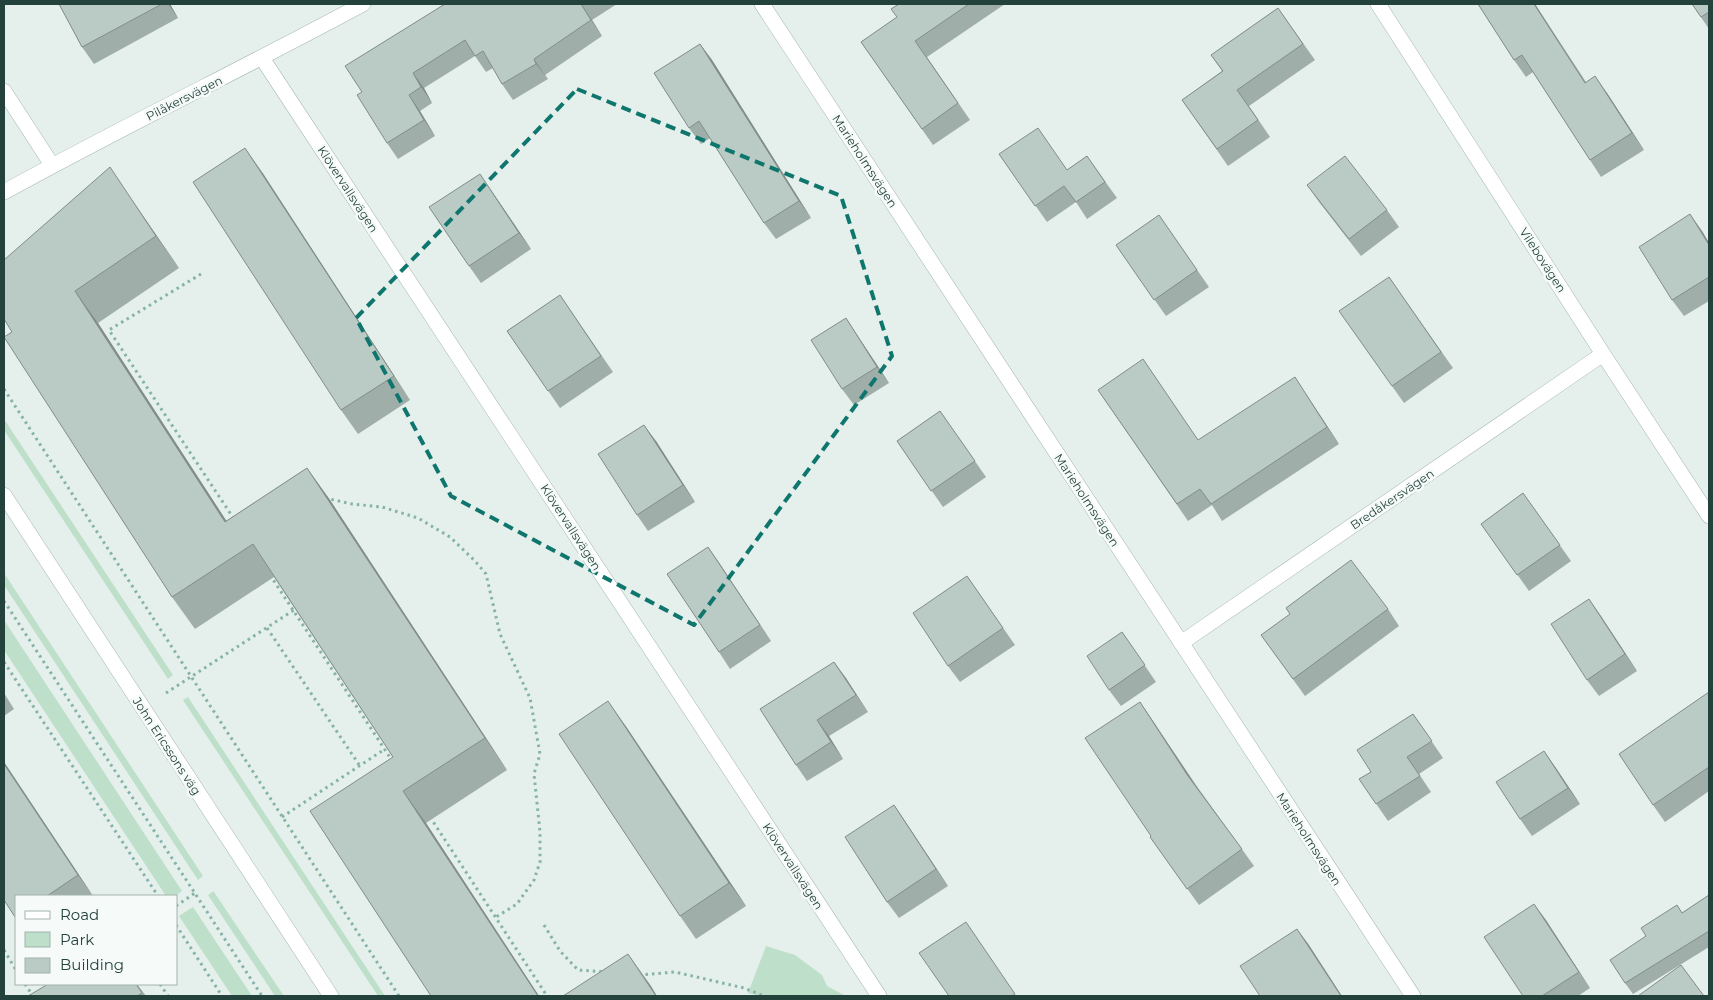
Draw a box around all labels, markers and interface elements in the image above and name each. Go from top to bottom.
street label: Pilåkersvägen [143,72,225,124]
street label: Marieholmsvägen [829,112,901,210]
street label: Klövervallsvägen [314,143,382,235]
street label: Vilebovägen [1516,225,1570,295]
street label: Marieholmsvägen [1051,451,1123,549]
street label: Bredåkersvägen [1347,465,1437,533]
street label: Klövervallsvägen [537,481,605,573]
street label: John Ericssons väg [129,693,204,798]
street label: Marieholmsvägen [1273,790,1345,888]
street label: Klövervallsvägen [759,820,827,912]
legend [15,895,178,985]
text: Road [60,905,99,924]
text: Park [60,930,94,949]
text: Building [60,955,124,974]

